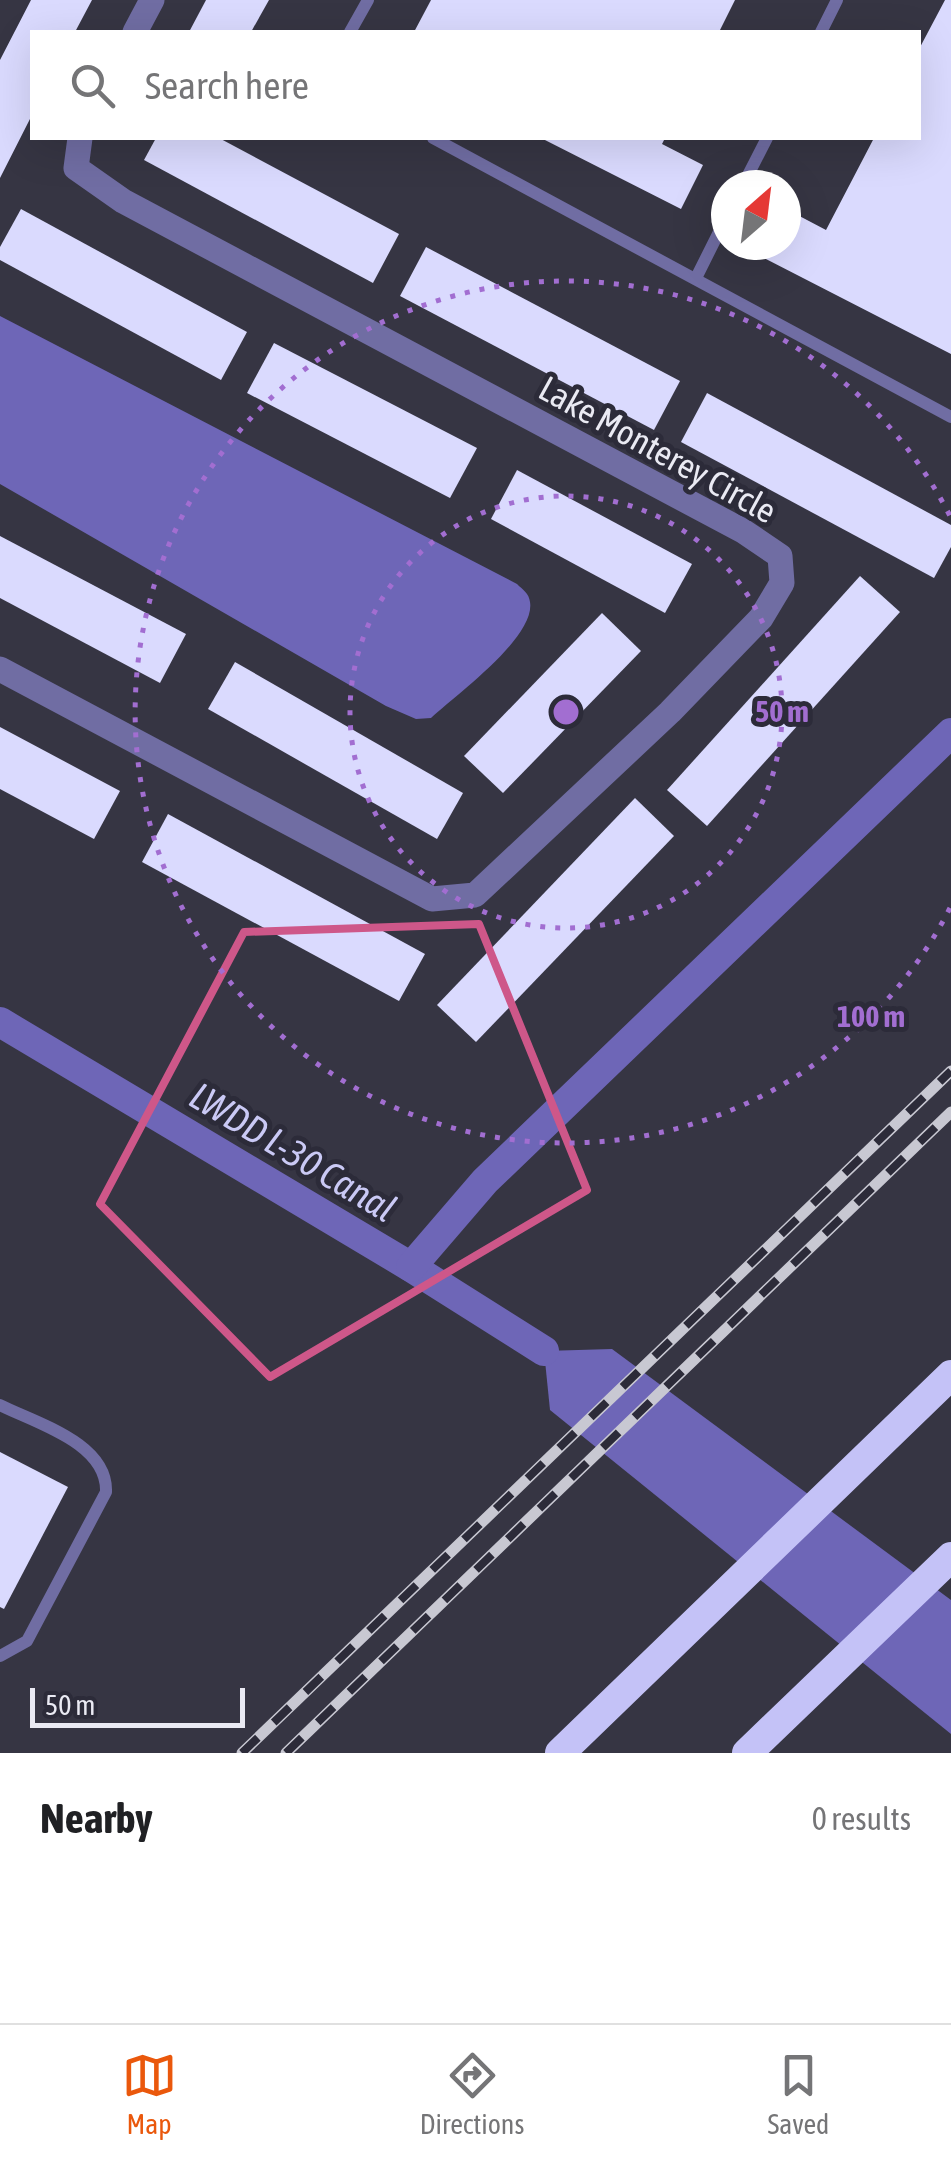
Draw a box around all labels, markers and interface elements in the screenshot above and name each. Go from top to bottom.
search box [30,30,921,140]
icon: search [65,58,120,113]
text: Search here [145,64,309,107]
north arrow [711,170,801,260]
street label: Lake Monterey Circle [533,367,783,531]
centre of rings [548,694,584,730]
text: 50 m [755,694,809,728]
text: 100 m [837,999,905,1033]
water label: LWDD L-30 Canal [182,1074,404,1230]
scale bar [30,1683,245,1728]
text: 50 m [45,1689,95,1721]
text: Nearby [40,1794,153,1842]
text: 0 results [812,1800,911,1837]
tab: Map [122,2048,177,2140]
tab: Directions [420,2048,524,2140]
tab: Saved [768,2048,829,2140]

